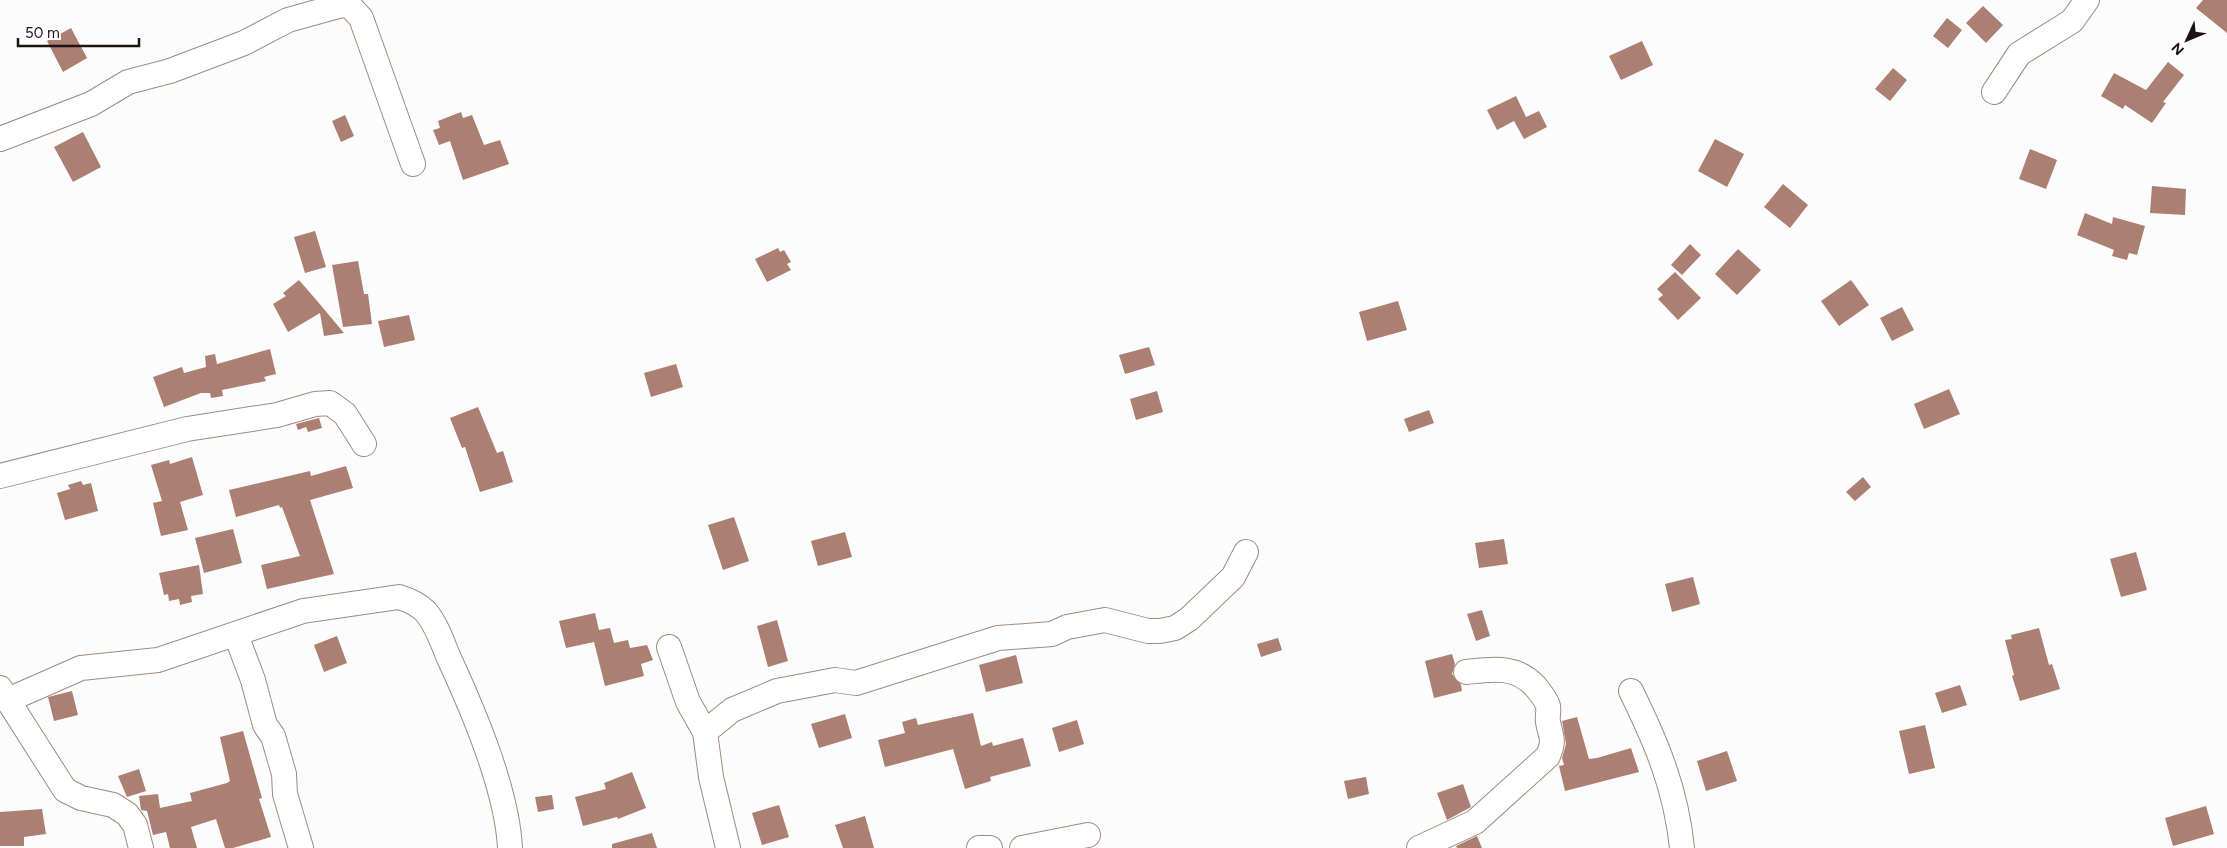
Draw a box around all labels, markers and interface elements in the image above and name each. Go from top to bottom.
scale bar [18,15,139,47]
north arrow [2162,15,2212,65]
text: 50 m [25,24,60,42]
text: N [2168,39,2188,58]

